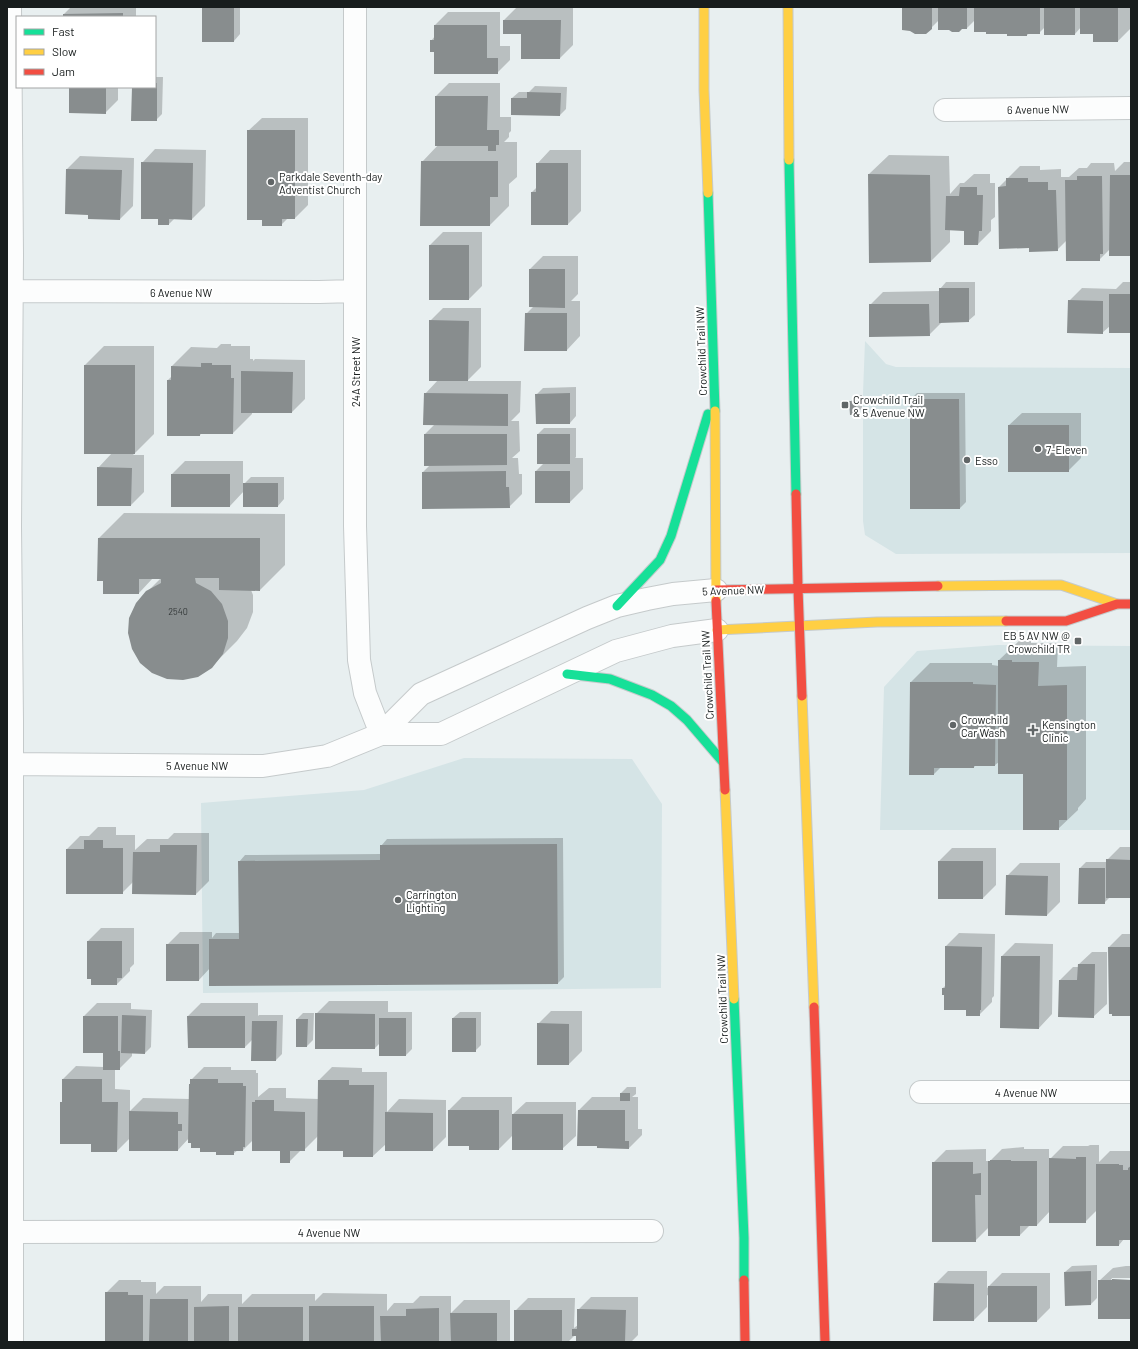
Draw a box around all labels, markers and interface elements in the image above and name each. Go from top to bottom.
legend [16,16,156,88]
text: Fast [52,24,75,38]
text: Slow [52,44,77,58]
text: Jam [52,64,75,78]
street label: 6 Avenue NW [1007,102,1070,116]
place label: Parkdale Seventh-day Adventist Church [279,170,382,196]
marker: Parkdale Seventh-day Adventist Church [266,177,276,187]
street label: 6 Avenue NW [150,286,212,299]
street label: Crowchild Trail NW [693,306,709,396]
street label: 24A Street NW [349,337,362,407]
place label: Crowchild Trail & 5 Avenue NW [853,393,925,419]
marker: Crowchild Trail & 5 Avenue NW [840,400,850,410]
place label: 7-Eleven [1046,443,1087,456]
marker: 7-Eleven [1033,444,1043,454]
place label: Esso [975,454,998,467]
marker: Esso [962,455,972,465]
street label: 5 Avenue NW [702,582,765,598]
house number: 2540 [168,606,188,617]
place label: EB 5 AV NW @ Crowchild TR [1003,629,1070,655]
street label: Crowchild Trail NW [698,630,716,720]
marker: EB 5 AV NW @ Crowchild TR [1073,636,1083,646]
place label: Crowchild Car Wash [961,713,1008,739]
place label: Kensington Clinic [1042,718,1096,744]
marker: Crowchild Car Wash [948,720,958,730]
marker: Kensington Clinic [1027,724,1039,736]
street label: 5 Avenue NW [166,759,228,772]
place label: Carrington Lighting [406,888,457,914]
marker: Carrington Lighting [393,895,403,905]
street label: Crowchild Trail NW [714,954,730,1044]
street label: 4 Avenue NW [995,1086,1058,1099]
street label: 4 Avenue NW [298,1226,361,1239]

